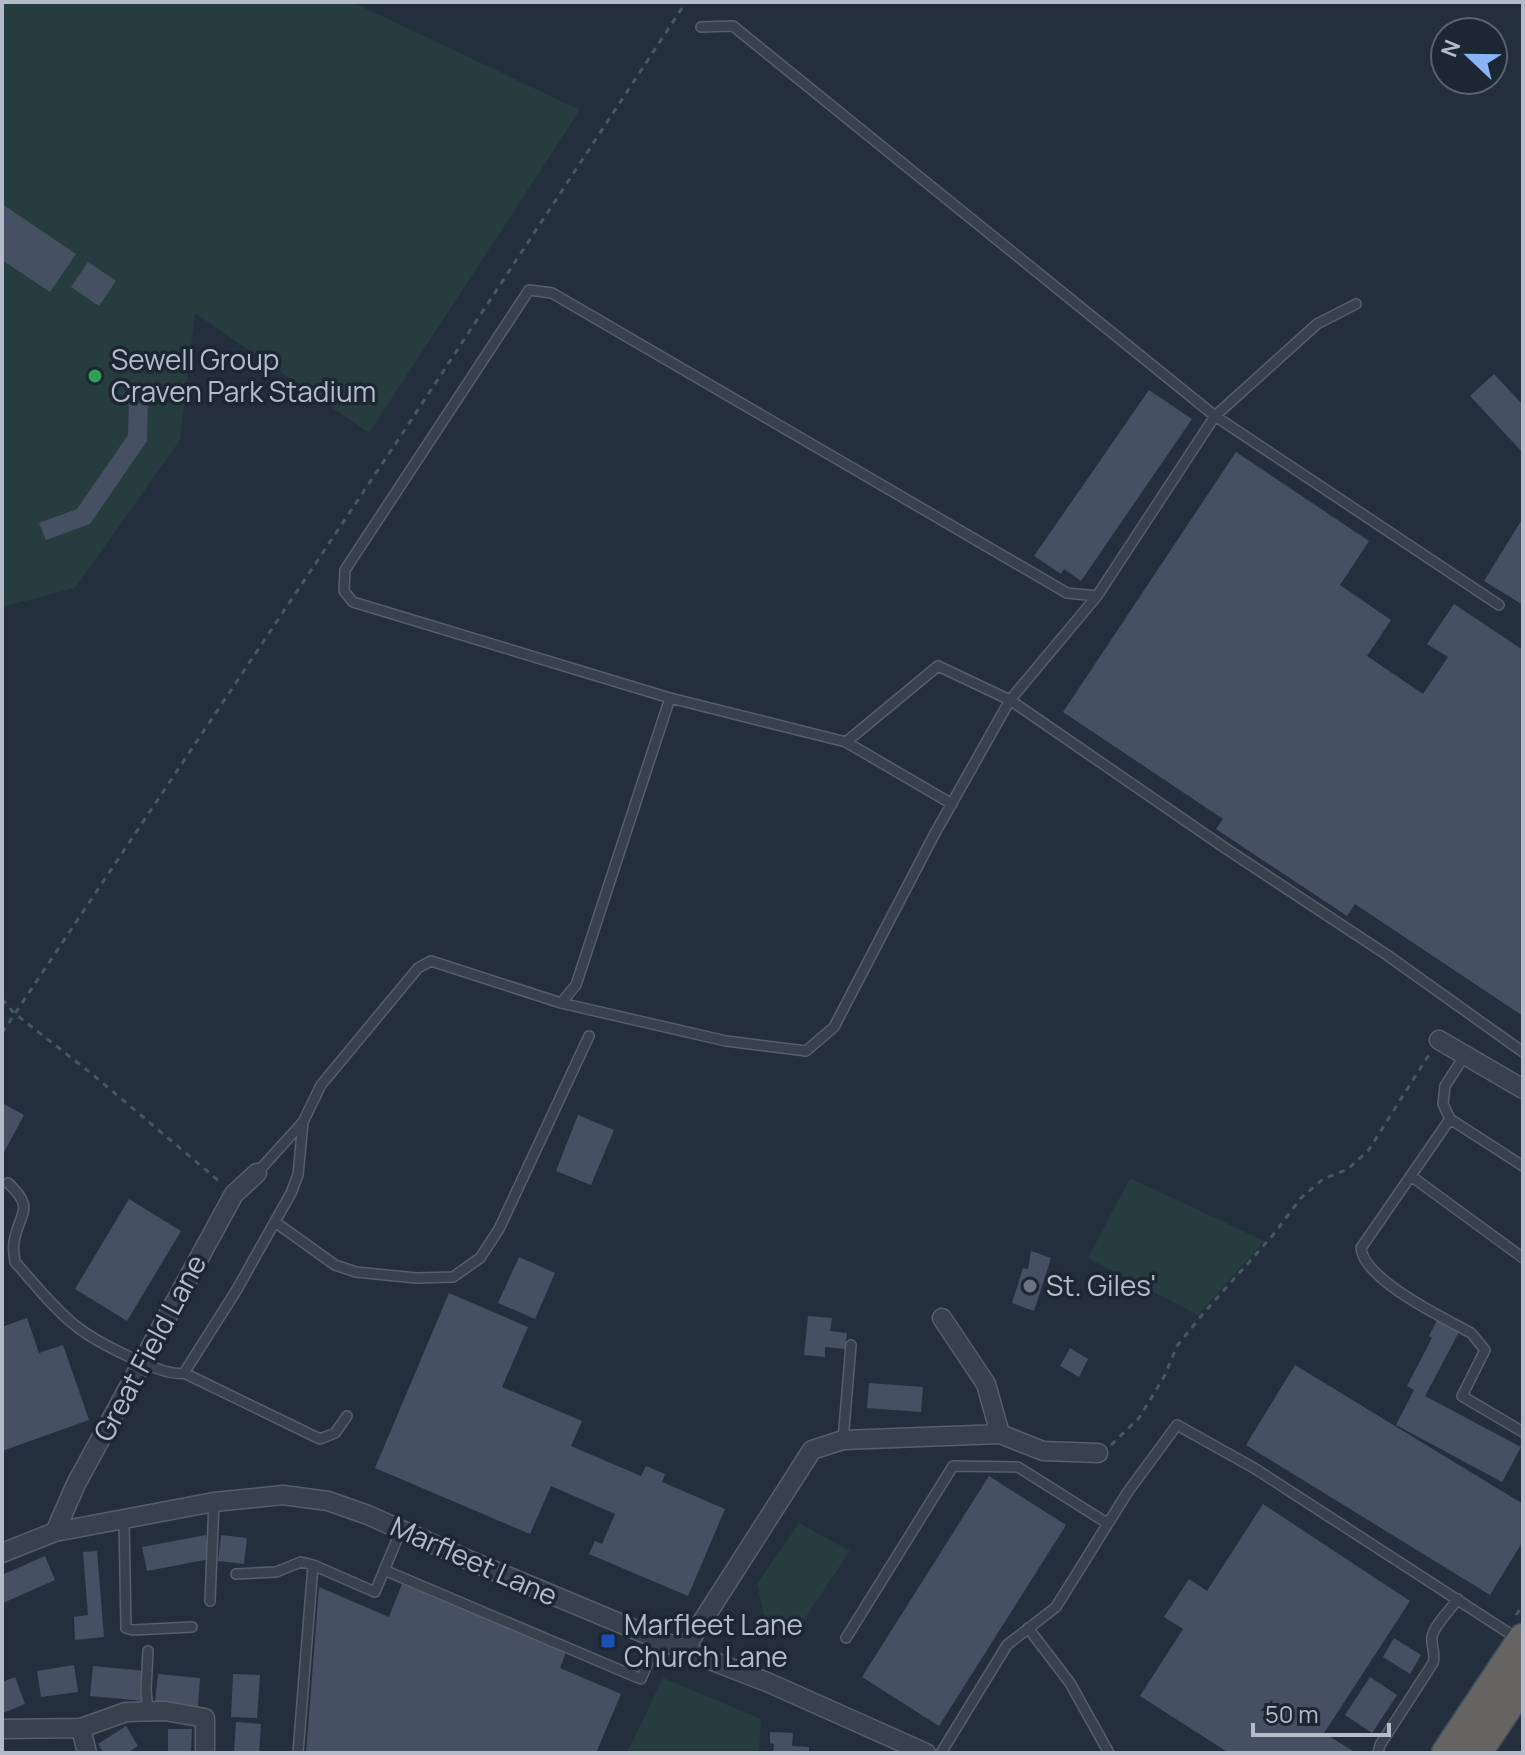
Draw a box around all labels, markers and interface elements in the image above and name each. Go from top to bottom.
north arrow [1429,16,1509,96]
text: N [1434,36,1467,61]
place label: Sewell Group Craven Park Stadium [111,340,376,410]
marker: Sewell Group Craven Park Stadium [86,367,104,385]
street label: Great Field Lane [84,1247,214,1448]
place label: St. Giles' [1046,1266,1156,1304]
marker: St. Giles' [1021,1277,1039,1295]
street label: Marfleet Lane [385,1506,564,1614]
place label: Marfleet Lane Church Lane [624,1605,803,1675]
marker: Marfleet Lane Church Lane [599,1632,617,1650]
scale bar [1253,1687,1389,1737]
text: 50 m [1265,1697,1319,1730]

